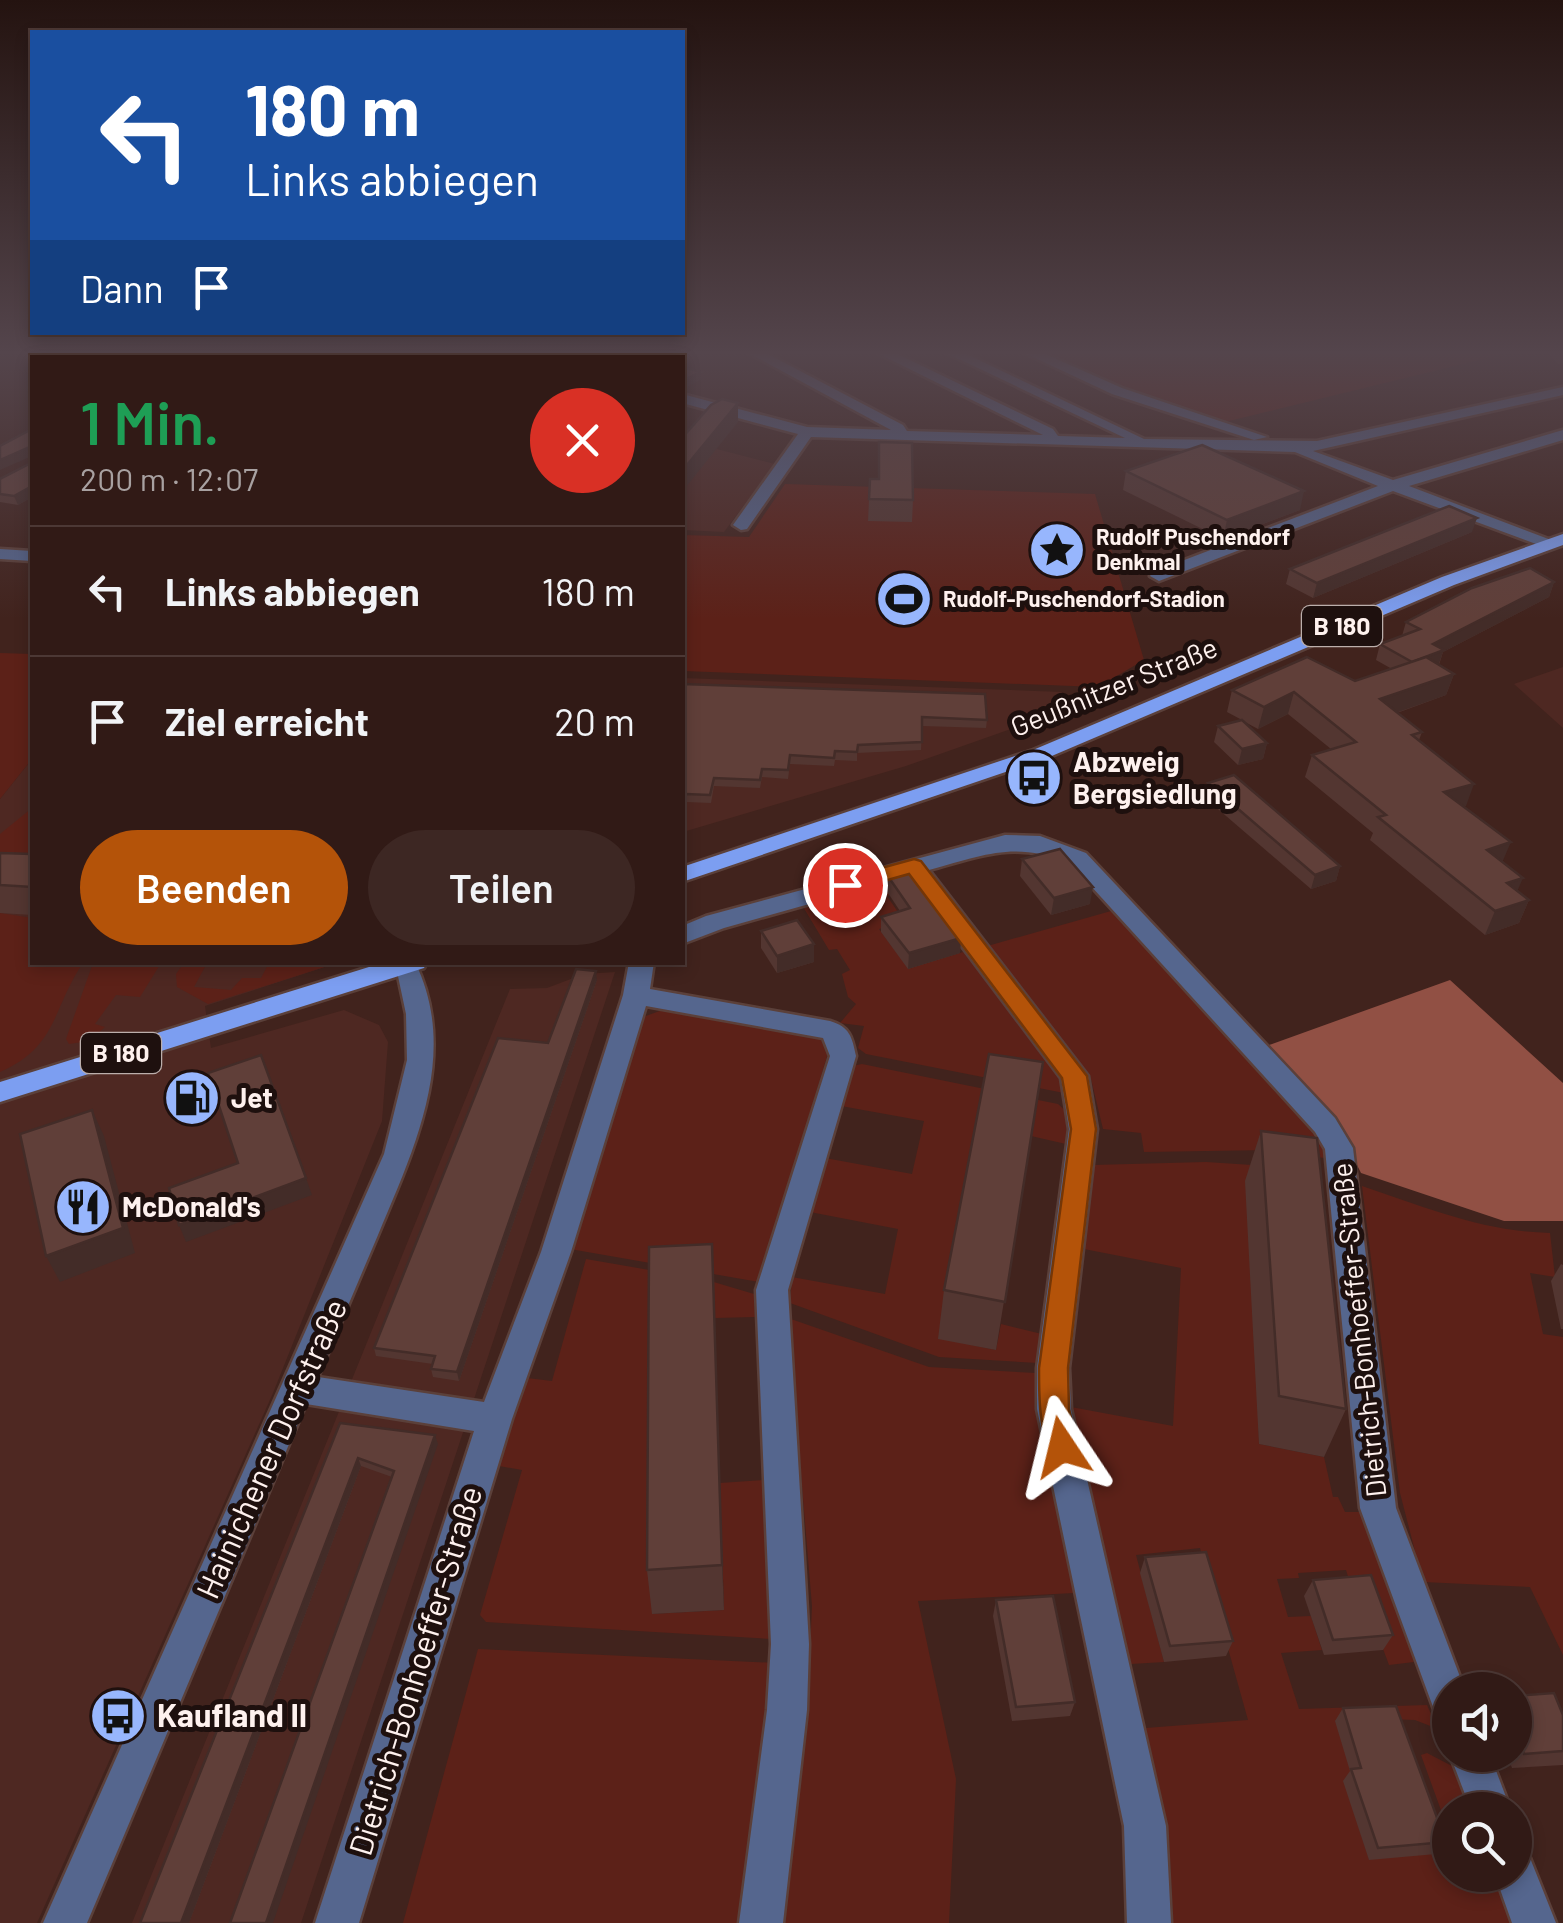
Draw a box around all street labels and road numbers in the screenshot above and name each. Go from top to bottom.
road number: B 180 [1302,606,1382,646]
street label: Geußnitzer Straße [1005,629,1222,743]
road number: B 180 [81,1033,161,1073]
street label: Dietrich-Bonhoeffer-Straße [1324,1161,1392,1499]
street label: Hainichener Dorfstraße [187,1293,353,1604]
street label: Dietrich-Bonhoeffer-Straße [340,1481,488,1860]

